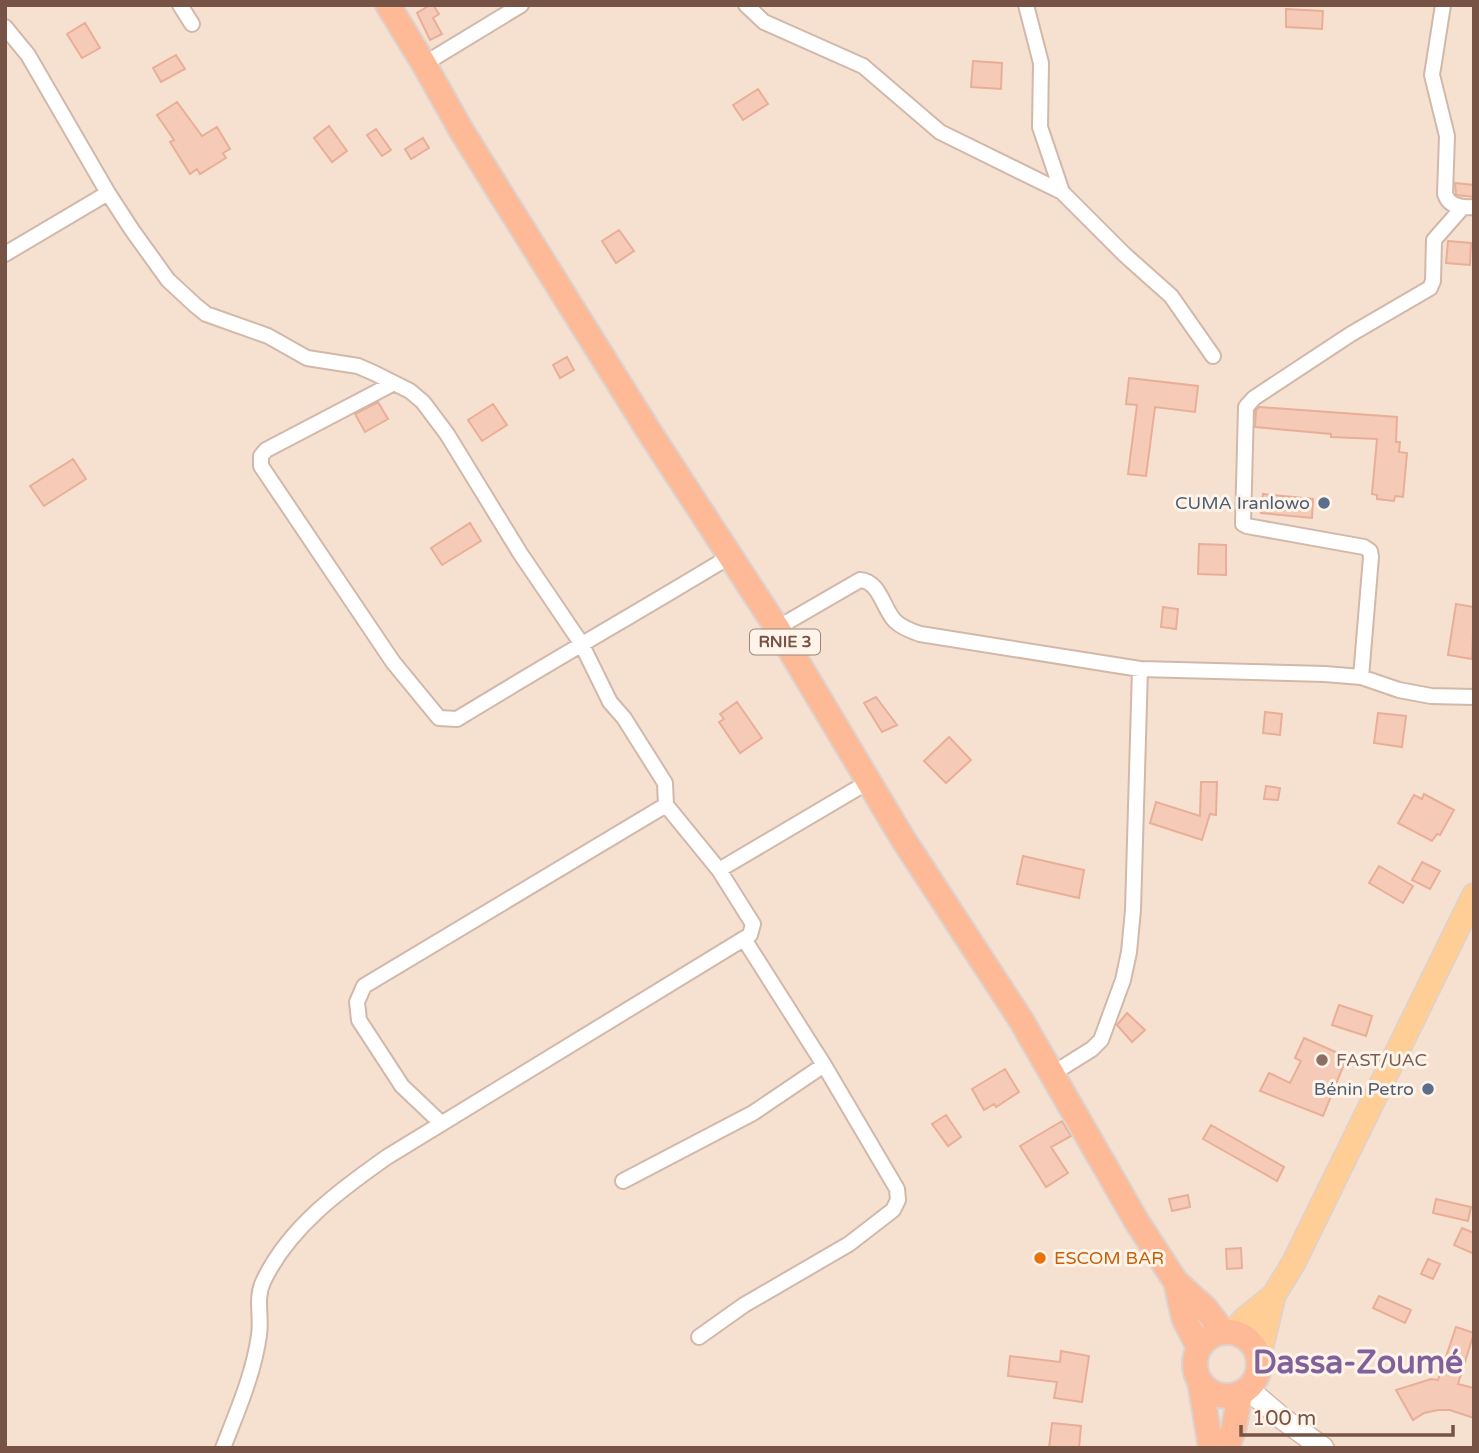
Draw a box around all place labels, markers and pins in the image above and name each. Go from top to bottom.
place label: CUMA Iranlowo [1175,492,1310,514]
marker: CUMA Iranlowo [1316,495,1332,511]
place label: FAST/UAC [1336,1049,1427,1071]
marker: FAST/UAC [1314,1052,1330,1068]
place label: Bénin Petro [1314,1078,1414,1100]
marker: Bénin Petro [1420,1081,1436,1097]
place label: ESCOM BAR [1054,1247,1164,1269]
marker: ESCOM BAR [1032,1250,1048,1266]

